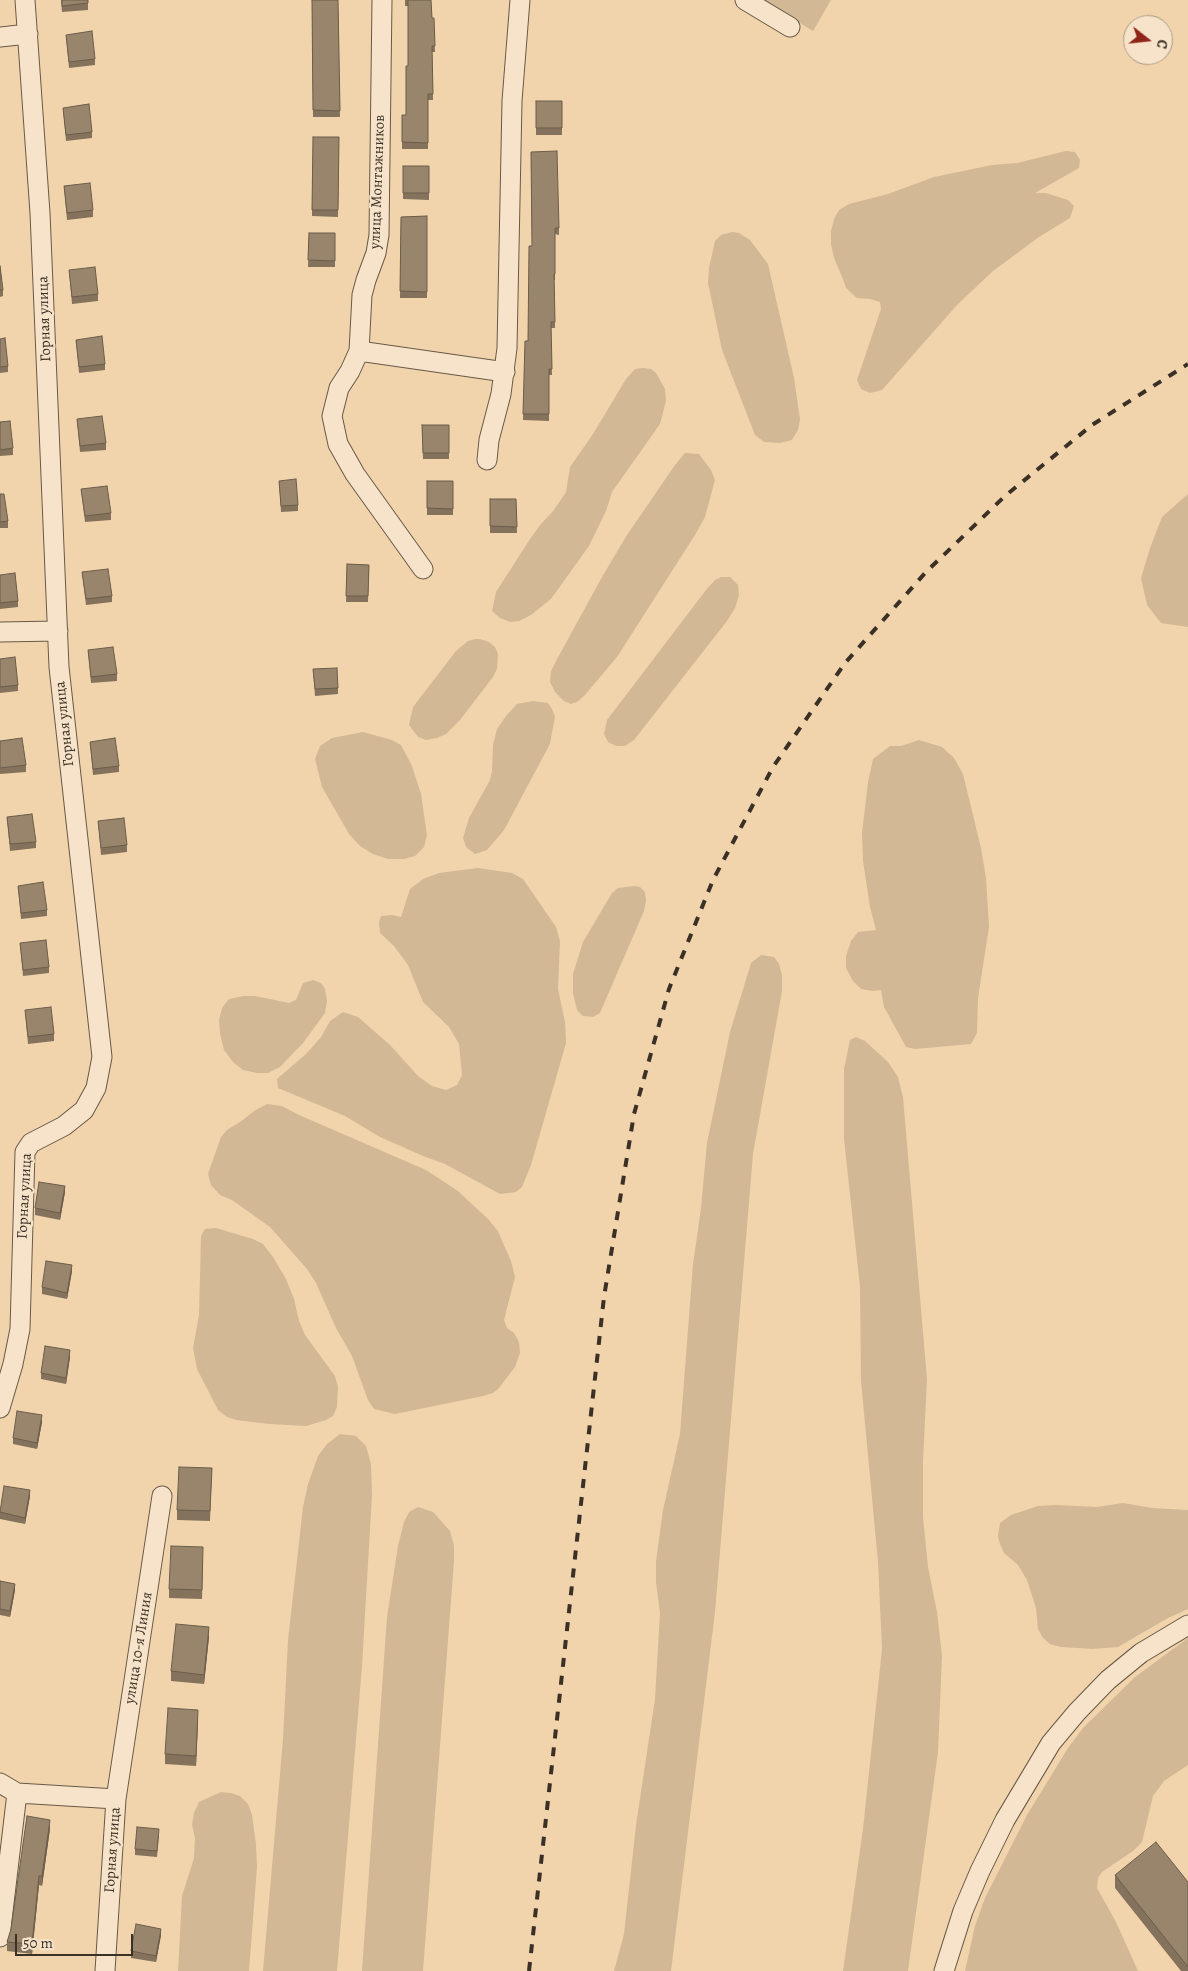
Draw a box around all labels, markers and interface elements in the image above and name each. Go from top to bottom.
north arrow [1123,15,1173,65]
text: С [1152,37,1172,51]
street label: улица Монтажников [367,114,389,250]
street label: Горная улица [35,276,55,362]
street label: Горная улица [52,680,78,768]
street label: Горная улица [14,1153,36,1239]
street label: улица 10-я Линия [121,1591,157,1705]
street label: Горная улица [101,1806,125,1894]
scale bar [18,1924,135,1956]
text: 50 m [23,1933,53,1953]

